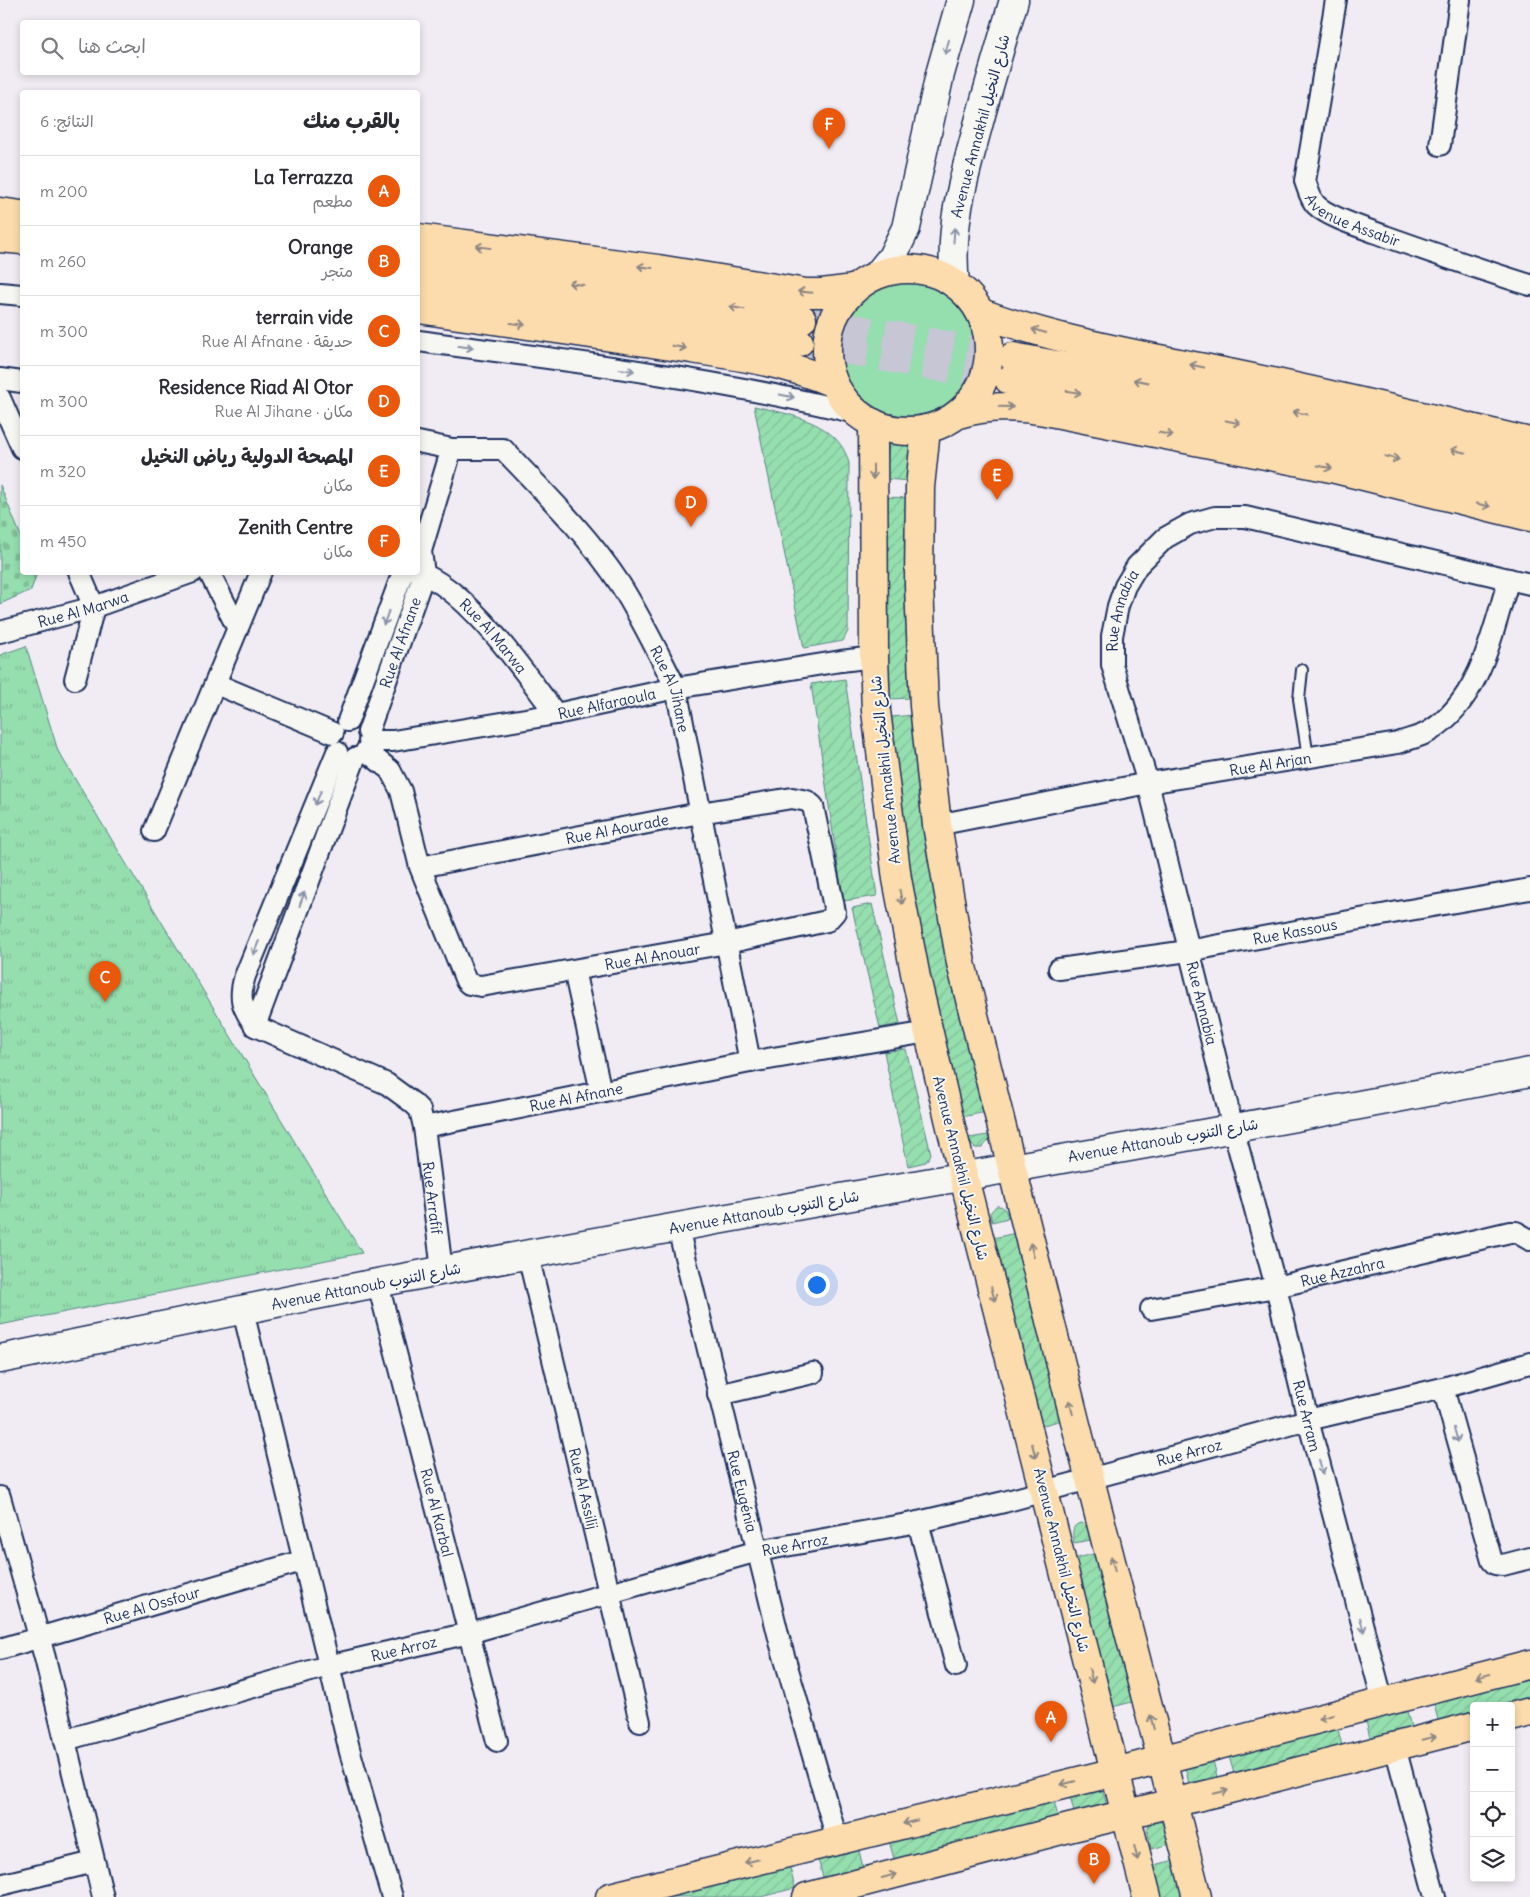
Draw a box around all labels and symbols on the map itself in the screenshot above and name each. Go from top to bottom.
street label: Avenue Annakhil شارع النخيل [946,32,1015,220]
one-way arrow [942,38,952,54]
pin: F [813,108,845,149]
street label: Avenue Assabir [1301,190,1403,250]
one-way arrow [949,227,958,243]
one-way arrow [476,242,492,252]
one-way arrow [637,262,653,272]
one-way arrow [568,279,584,289]
one-way arrow [797,287,813,297]
one-way arrow [729,302,745,312]
one-way arrow [509,319,525,329]
one-way arrow [1031,326,1047,336]
one-way arrow [670,342,686,352]
one-way arrow [458,343,474,353]
one-way arrow [1190,361,1206,371]
one-way arrow [619,365,635,375]
one-way arrow [1133,375,1149,385]
one-way arrow [1065,387,1081,397]
one-way arrow [779,392,795,402]
one-way arrow [998,402,1014,411]
one-way arrow [1293,408,1309,418]
one-way arrow [1225,418,1241,427]
one-way arrow [1158,430,1174,440]
one-way arrow [1451,446,1467,455]
one-way arrow [1383,454,1399,463]
pin: E [981,459,1013,500]
one-way arrow [1317,463,1333,472]
one-way arrow [868,464,878,480]
pin: D [675,486,707,527]
one-way arrow [1475,501,1491,510]
street label: Rue Annabia [1103,565,1143,652]
street label: Rue Al Marwa [35,586,131,631]
street label: Rue Al Marwa [456,594,532,677]
street label: Rue Al Afnane [375,595,425,690]
one-way arrow [381,610,390,625]
street label: Rue Al Jihane [646,642,694,734]
street label: Avenue Annakhil شارع النخيل [866,675,905,865]
street label: Rue Alfaraoula [556,683,658,723]
street label: Rue Al Arjan [1228,747,1313,779]
one-way arrow [313,790,322,805]
street label: Rue Al Aourade [564,810,670,848]
one-way arrow [896,889,906,905]
one-way arrow [298,892,307,907]
street label: Rue Kassous [1251,914,1339,948]
street label: Rue Al Anouar [603,938,702,974]
one-way arrow [251,940,261,955]
street label: Rue Annabia [1182,959,1222,1047]
pin: C [89,961,121,1002]
street label: Avenue Annakhil شارع النخيل [928,1074,993,1262]
street label: Rue Al Afnane [528,1078,624,1115]
street label: Avenue Attanoub شارع التنوب [1066,1114,1260,1167]
street label: Rue Arrafif [419,1160,447,1236]
street label: Avenue Attanoub شارع التنوب [667,1186,861,1239]
one-way arrow [1027,1242,1036,1258]
street label: Rue Azzahra [1298,1252,1386,1290]
street label: Avenue Attanoub شارع التنوب [270,1258,463,1315]
your location [804,1272,830,1298]
one-way arrow [989,1285,998,1301]
street label: Rue Arram [1289,1378,1325,1454]
one-way arrow [1066,1400,1076,1416]
one-way arrow [1452,1426,1461,1442]
street label: Rue Arroz [1154,1434,1224,1470]
one-way arrow [1030,1443,1039,1459]
street label: Rue Al Assilij [565,1446,603,1531]
street label: Rue Eugénia [724,1448,762,1535]
one-way arrow [1316,1459,1326,1475]
street label: Rue Al Karbal [417,1466,458,1559]
street label: Avenue Annakhil شارع النخيل [1029,1466,1094,1654]
street label: Rue Arroz [760,1529,830,1560]
one-way arrow [1107,1557,1117,1573]
street label: Rue Al Ossfour [101,1582,202,1628]
one-way arrow [1358,1616,1368,1632]
street label: Rue Arroz [369,1631,439,1665]
one-way arrow [1087,1668,1096,1684]
one-way arrow [1475,1672,1491,1681]
pin: A [1035,1701,1067,1742]
one-way arrow [1318,1713,1334,1723]
one-way arrow [1147,1714,1156,1730]
one-way arrow [1420,1733,1436,1742]
one-way arrow [1060,1779,1076,1788]
one-way arrow [1212,1787,1228,1796]
one-way arrow [902,1818,918,1827]
pin: B [1078,1843,1110,1884]
one-way arrow [1132,1844,1141,1860]
one-way arrow [744,1857,760,1866]
one-way arrow [880,1871,896,1881]

